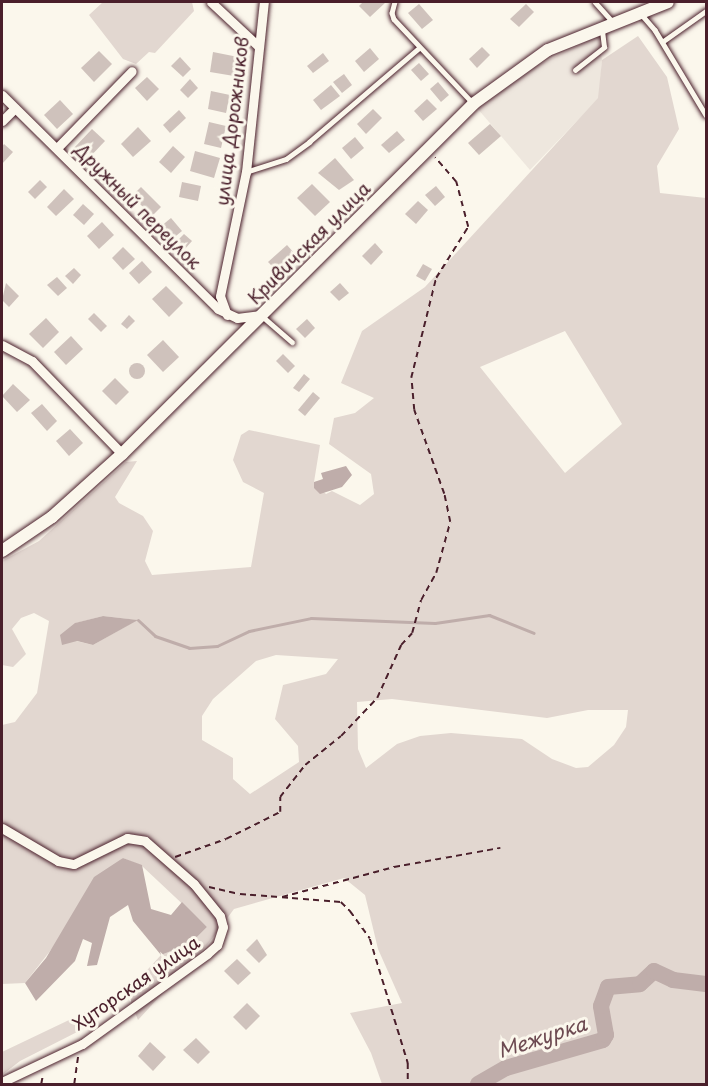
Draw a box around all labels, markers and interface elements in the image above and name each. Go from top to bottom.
street label: улица Дорожников [211,35,253,207]
street label: Дружный переулок [70,138,206,274]
street label: Кривичская улица [243,177,375,309]
street label: Хуторская улица [68,931,204,1035]
water label: Межурка [495,1011,589,1063]

